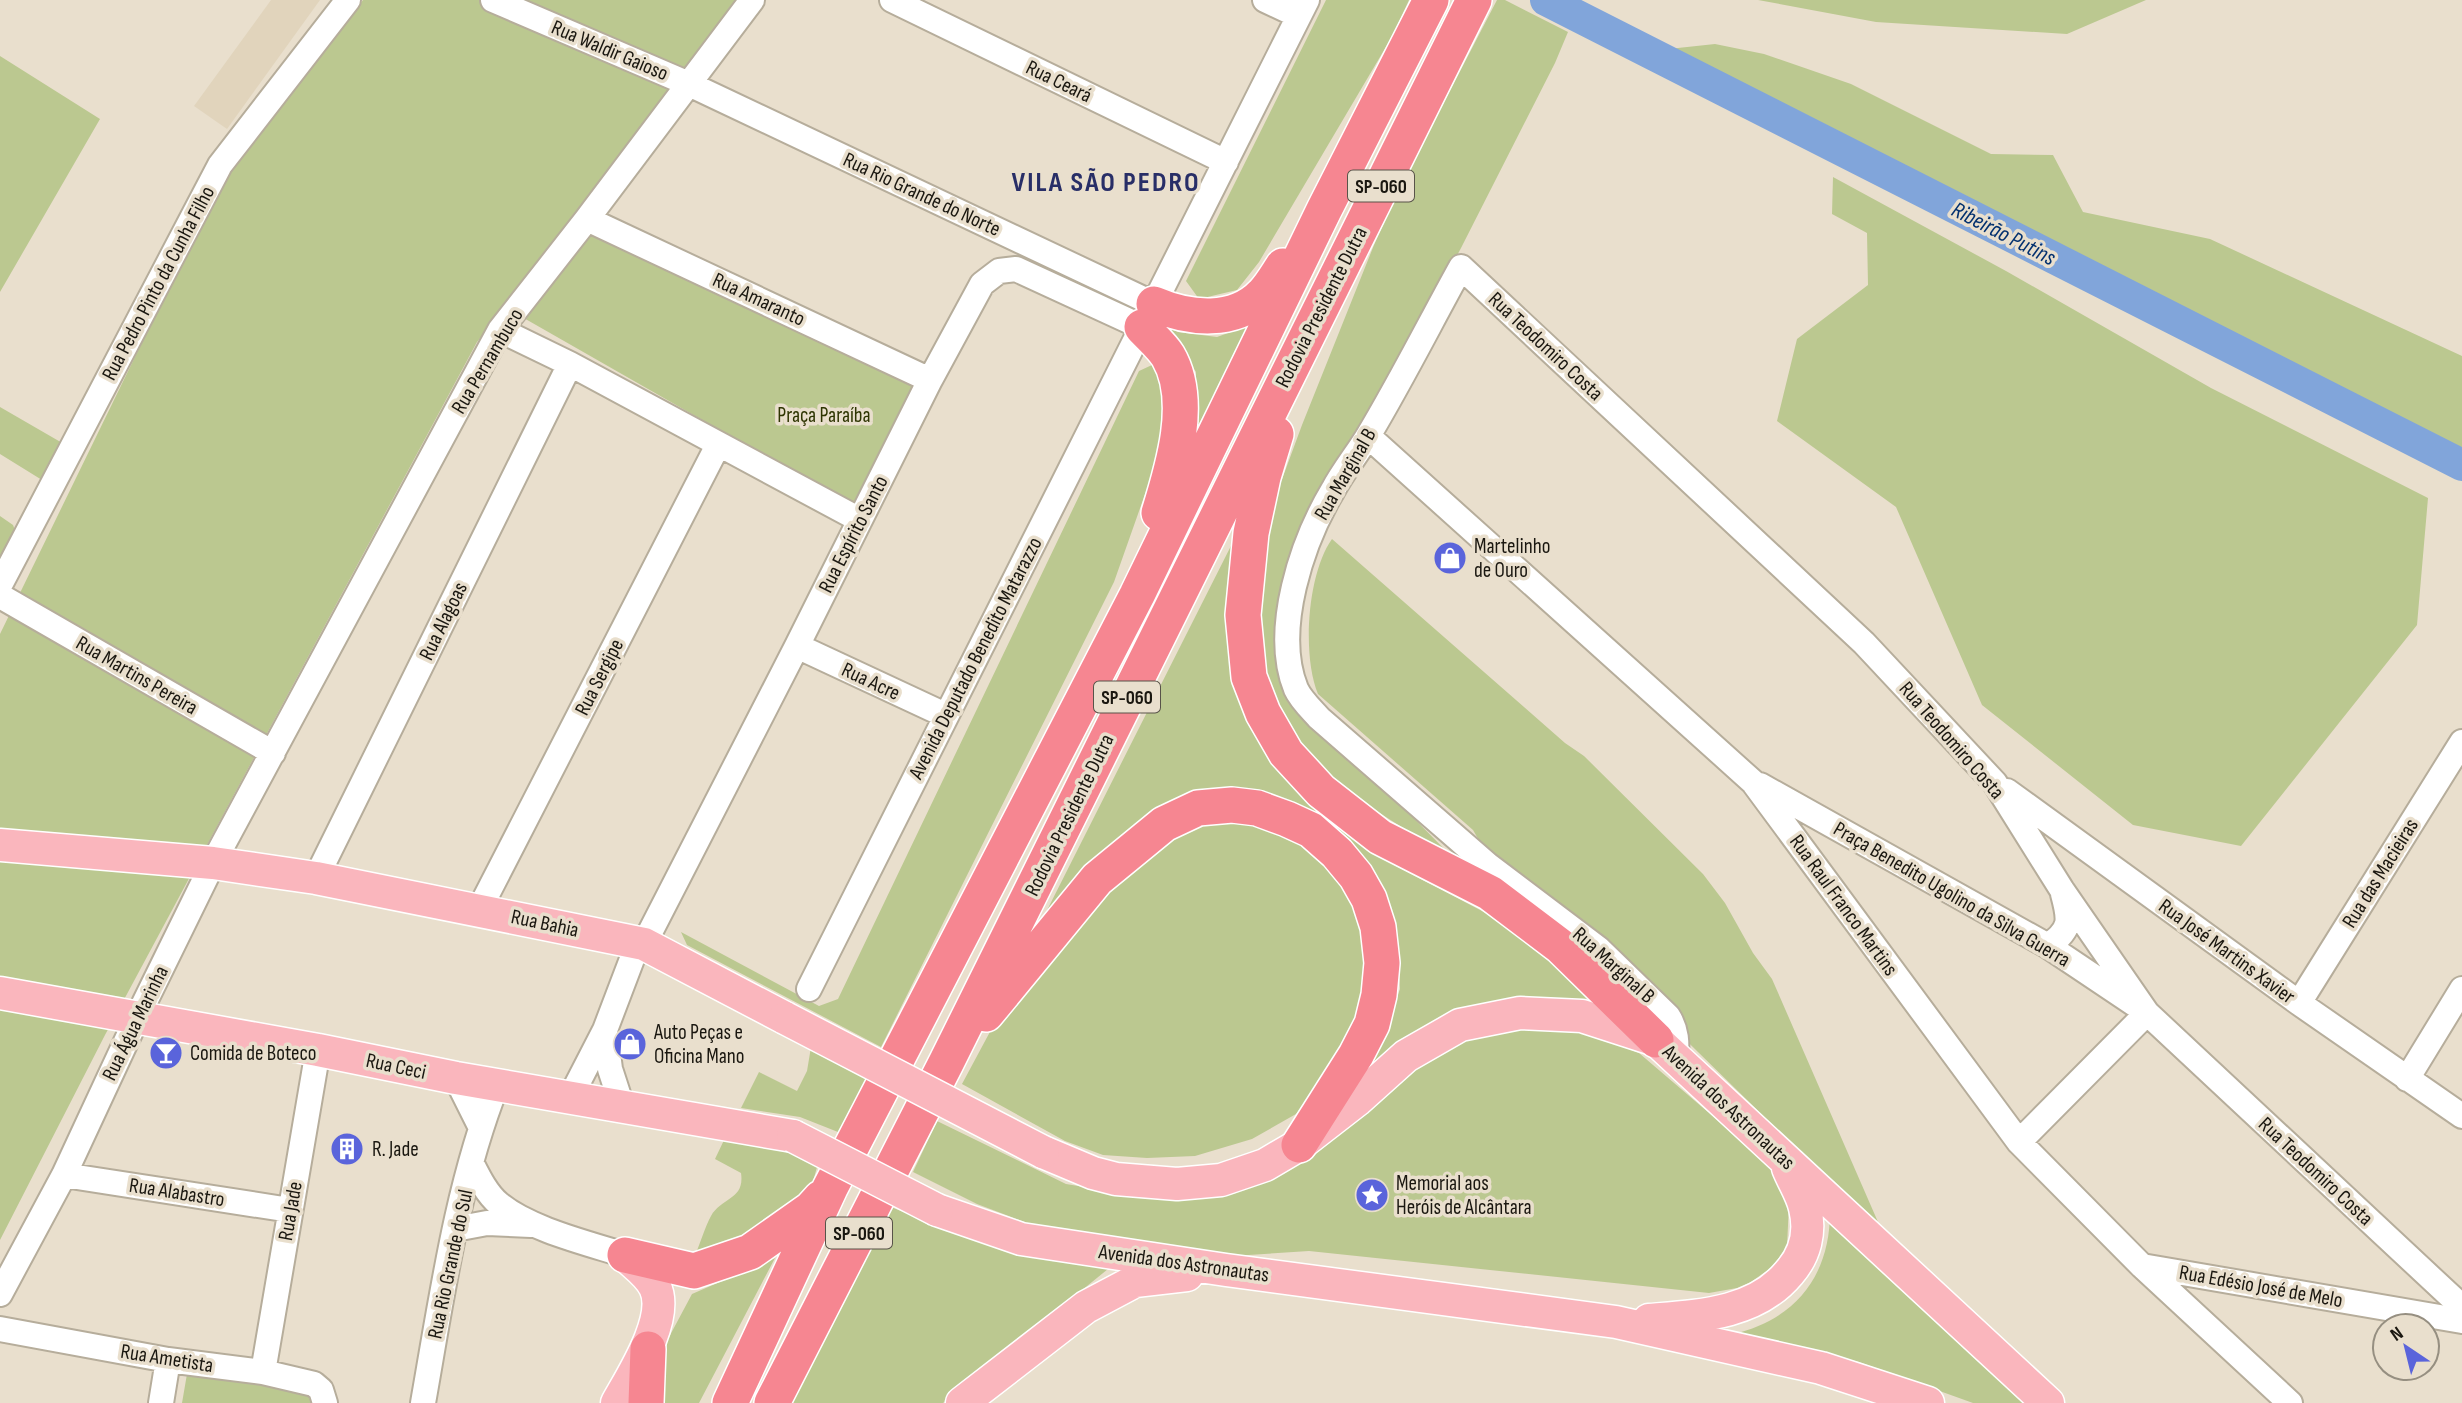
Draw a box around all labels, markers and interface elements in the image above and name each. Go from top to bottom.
street label: Rua Waldir Gaioso [548,15,672,86]
street label: Rua Ceará [1022,55,1096,108]
street label: Rua Rio Grande do Norte [839,147,1004,242]
district label: VILA SÃO PEDRO [1012,166,1200,199]
road number: SP-060 [1348,170,1414,202]
street label: Rua Pedro Pinto da Cunha Filho [97,182,220,385]
water label: Ribeirão Putins [1947,196,2060,272]
street label: Rodovia Presidente Dutra [1270,223,1373,392]
street label: Rua Amaranto [709,267,809,332]
street label: Rua Teodomiro Costa [1483,287,1608,406]
street label: Rua Pernambuco [446,304,529,418]
park label: Praça Paraíba [777,403,871,428]
street label: Rua Marginal B [1309,424,1382,525]
street label: Rua Espírito Santo [813,471,894,597]
street label: Avenida Deputado Benedito Matarazzo [903,533,1047,784]
place label: Martelinho de Ouro [1474,534,1550,583]
shop icon: Martelinho de Ouro [1431,539,1469,577]
street label: Rua Alagoas [414,578,473,664]
street label: Rua Martins Pereira [72,631,202,720]
street label: Rua Sergipe [570,635,629,720]
street label: Rua Acre [838,657,904,706]
street label: Rua Teodomiro Costa [1894,676,2009,804]
road number: SP-060 [1094,682,1160,712]
street label: Rodovia Presidente Dutra [1019,730,1119,900]
street label: Rua das Macieiras [2337,814,2424,933]
street label: Praça Benedito Ugolino da Silva Guerra [1829,816,2074,972]
street label: Rua Raul Franco Martins [1784,830,1903,981]
street label: Rua José Martins Xavier [2154,894,2300,1009]
street label: Rua Bahia [509,904,581,943]
street label: Rua Marginal B [1567,922,1660,1009]
street label: Rua Água Marinha [97,962,174,1085]
place label: Auto Peças e Oficina Mano [653,1020,745,1069]
shop icon: Auto Peças e Oficina Mano [611,1025,649,1063]
bar icon: Comida de Boteco [147,1034,185,1072]
street label: Avenida dos Astronautas [1657,1039,1800,1175]
place label: Comida de Boteco [190,1041,317,1066]
street label: Rua Ceci [364,1048,428,1085]
street label: Rua Teodomiro Costa [2253,1112,2378,1231]
building icon: R. Jade [328,1130,366,1168]
place label: R. Jade [372,1137,419,1162]
place label: Memorial aos Heróis de Alcântara [1396,1171,1532,1220]
street label: Rua Alabastro [127,1173,226,1212]
place icon: Memorial aos Heróis de Alcântara [1353,1176,1391,1214]
street label: Rua Jade [273,1180,308,1243]
street label: Rua Rio Grande do Sul [422,1187,479,1341]
road number: SP-060 [826,1218,892,1248]
street label: Avenida dos Astronautas [1096,1239,1271,1288]
street label: Rua Edésio José de Melo [2177,1260,2345,1313]
north arrow [2371,1312,2441,1382]
text: N [2386,1322,2408,1347]
street label: Rua Ametista [119,1339,215,1378]

